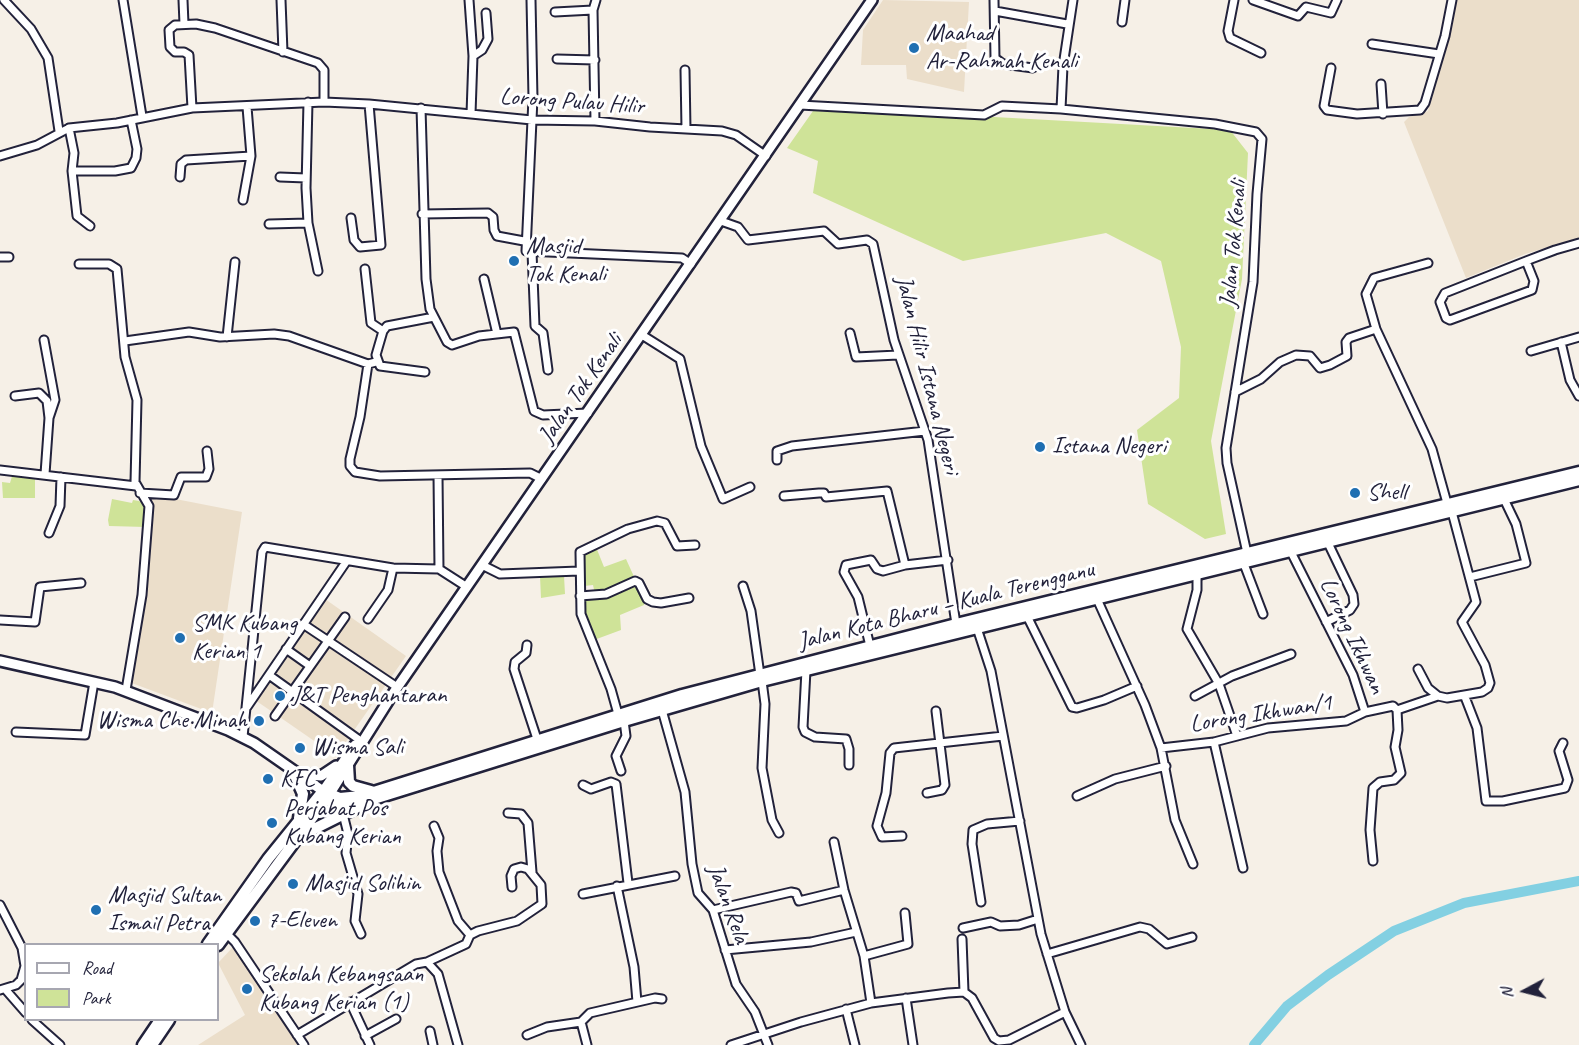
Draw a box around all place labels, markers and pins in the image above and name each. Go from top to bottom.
place label: Maahad Ar-Rahmah Kenali [926,20,1077,76]
marker: Maahad Ar-Rahmah Kenali [907,41,921,55]
place label: Masjid Tok Kenali [526,233,606,289]
marker: Masjid Tok Kenali [507,254,521,268]
place label: Istana Negeri [1052,433,1166,461]
marker: Istana Negeri [1033,440,1047,454]
place label: Shell [1367,479,1406,507]
marker: Shell [1348,486,1362,500]
place label: SMK Kubang Kerian 1 [192,610,297,666]
marker: SMK Kubang Kerian 1 [173,631,187,645]
place label: J&T Penghantaran [292,682,446,710]
marker: J&T Penghantaran [273,689,287,703]
place label: Wisma Che Minah [97,707,247,735]
marker: Wisma Che Minah [252,714,266,728]
place label: Wisma Sali [312,734,403,762]
marker: Wisma Sali [293,741,307,755]
place label: KFC [280,765,315,793]
marker: KFC [261,772,275,786]
place label: Perjabat Pos Kubang Kerian [284,795,401,851]
marker: Perjabat Pos Kubang Kerian [265,816,279,830]
place label: Masjid Solihin [305,870,420,898]
marker: Masjid Solihin [286,877,300,891]
place label: Masjid Sultan Ismail Petra [108,882,221,938]
marker: Masjid Sultan Ismail Petra [89,903,103,917]
place label: 7-Eleven [267,907,337,935]
marker: 7-Eleven [248,914,262,928]
place label: Sekolah Kebangsaan Kubang Kerian (1) [259,961,423,1017]
marker: Sekolah Kebangsaan Kubang Kerian (1) [240,982,254,996]

